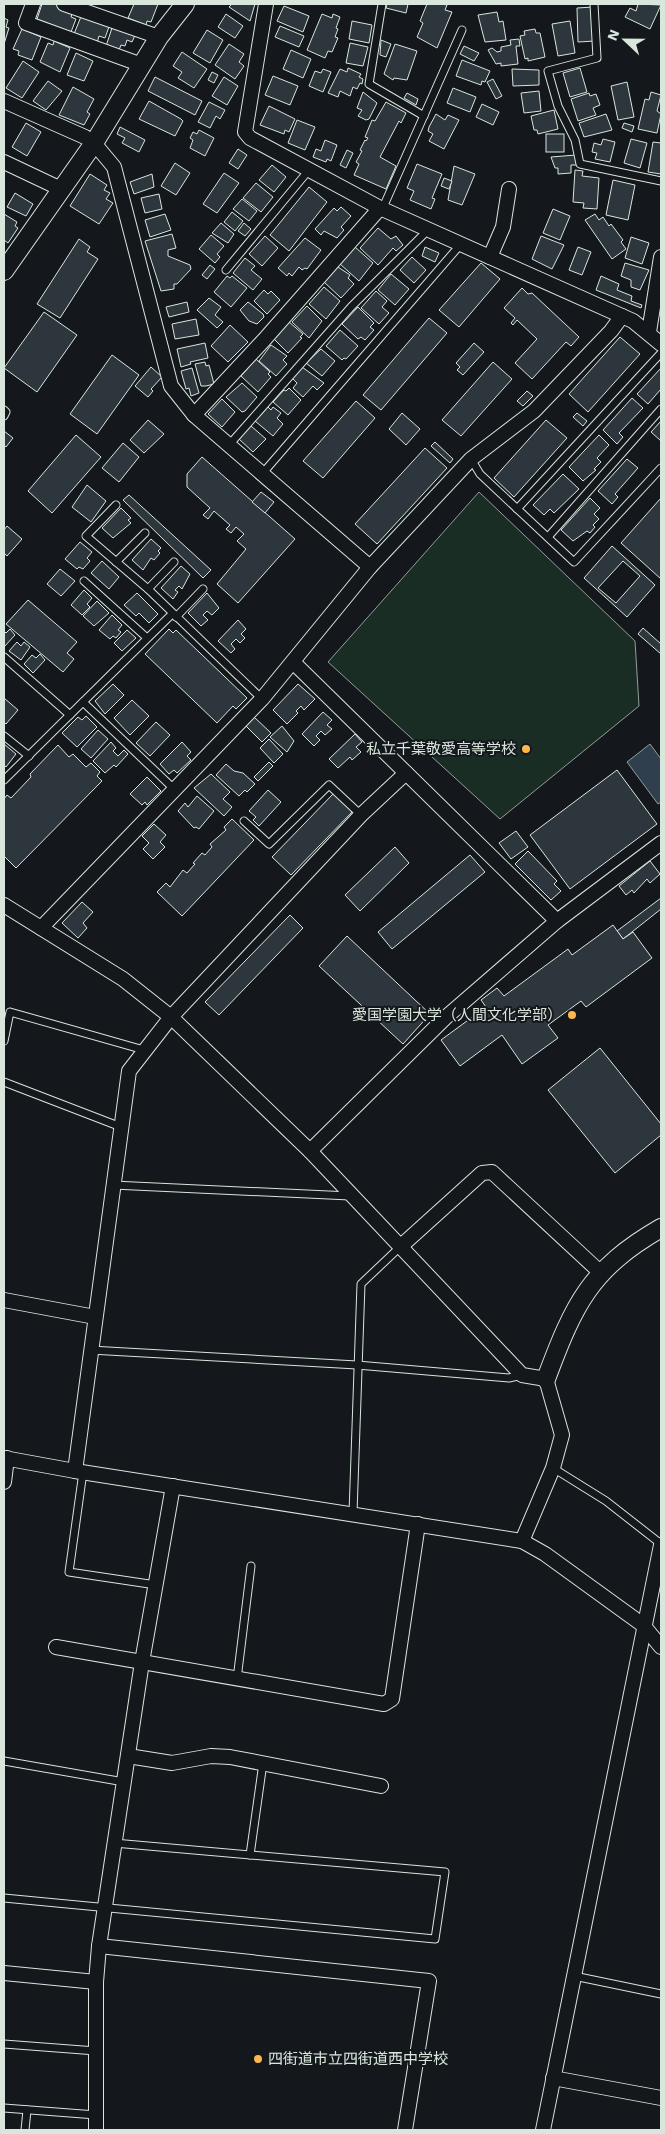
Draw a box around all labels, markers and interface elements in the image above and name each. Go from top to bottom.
north arrow [600,15,650,65]
text: N [604,27,622,43]
place label: 私立千葉敬愛高等学校 [366,740,516,758]
marker: 私立千葉敬愛高等学校 [520,743,532,755]
place label: 愛国学園大学（人間文化学部） [352,1006,562,1024]
marker: 愛国学園大学（人間文化学部） [566,1009,578,1021]
place label: 四街道市立四街道西中学校 [268,2050,448,2068]
marker: 四街道市立四街道西中学校 [252,2053,264,2065]

